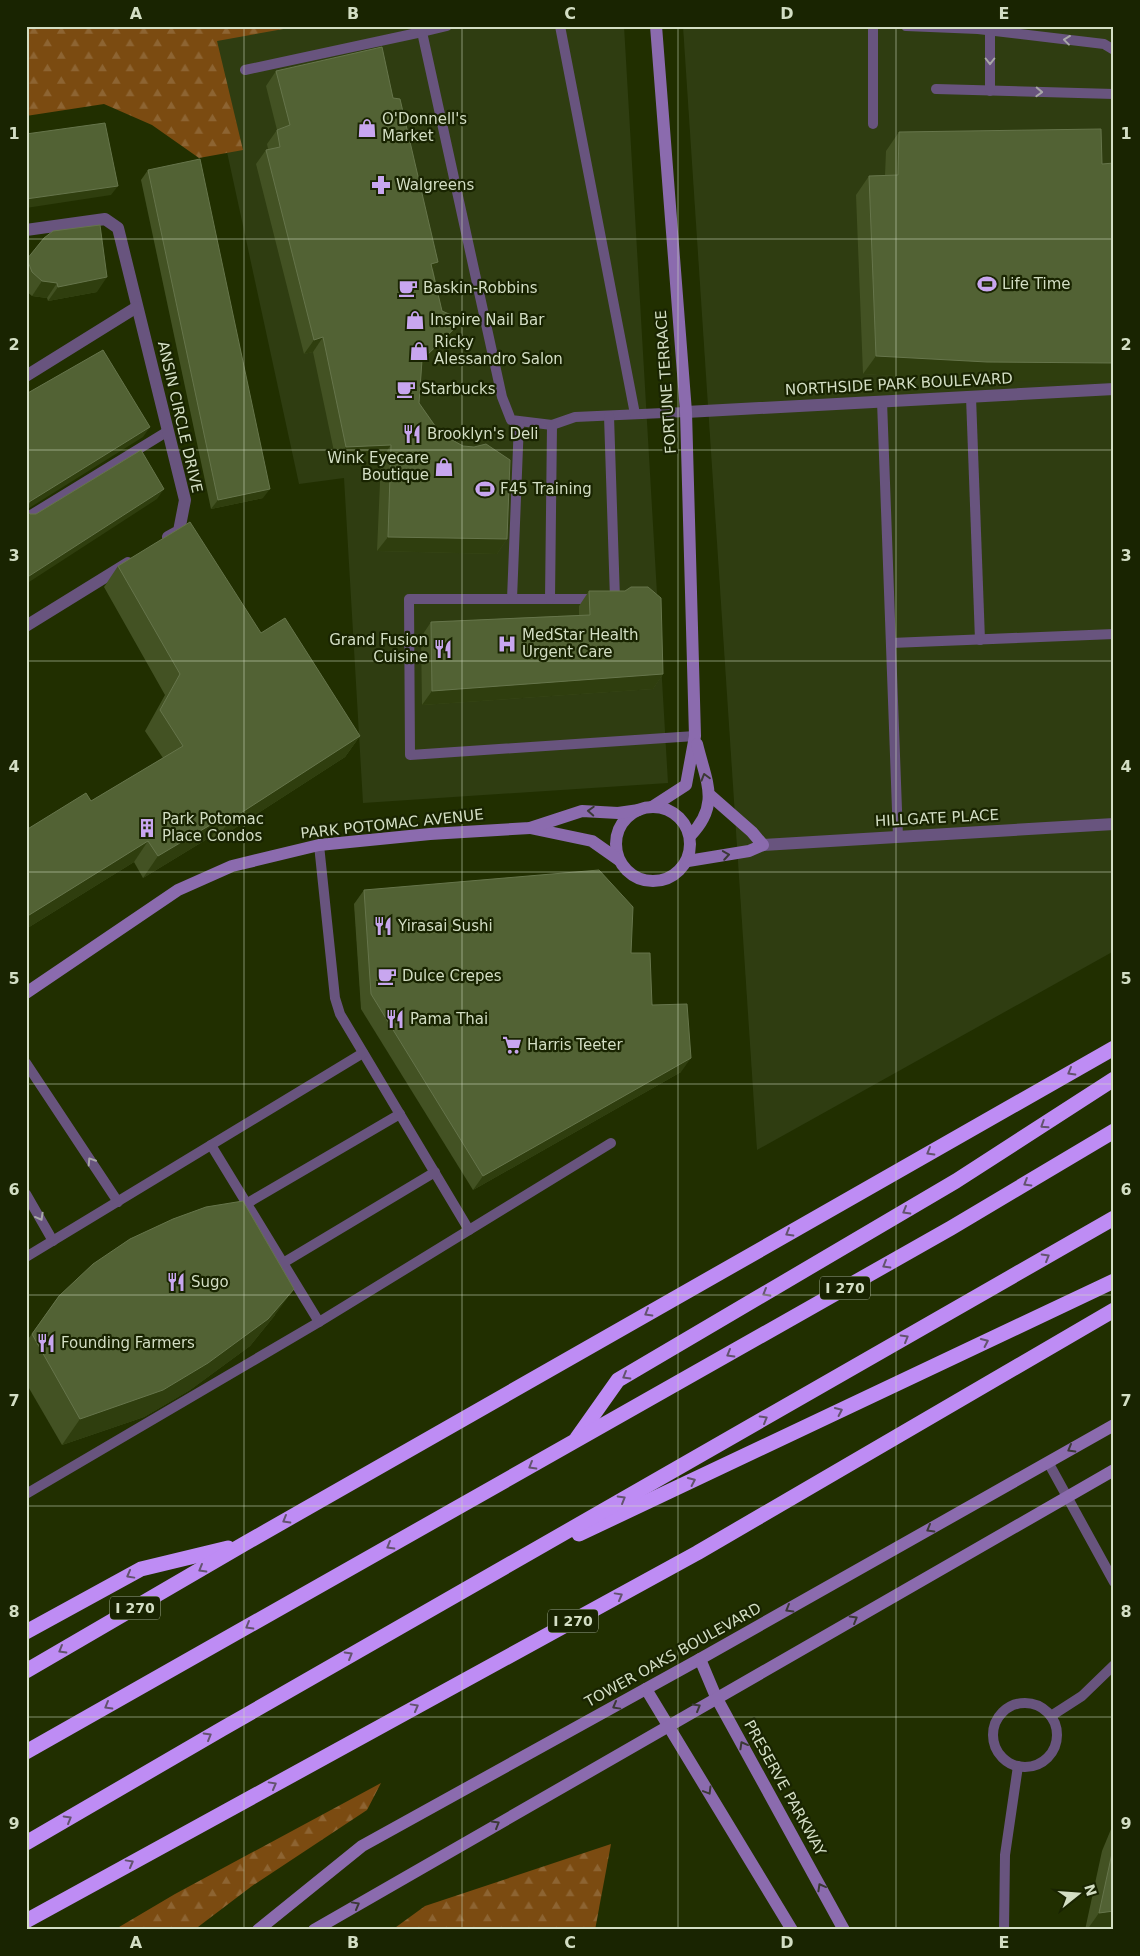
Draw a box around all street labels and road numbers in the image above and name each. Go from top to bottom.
street label: FORTUNE TERRACE [652,309,680,455]
street label: ANSIN CIRCLE DRIVE [154,339,206,495]
street label: NORTHSIDE PARK BOULEVARD [785,369,1013,399]
street label: PARK POTOMAC AVENUE [300,805,484,843]
street label: HILLGATE PLACE [874,806,1000,830]
road number: I 270 [820,1276,870,1300]
road number: I 270 [110,1596,160,1620]
street label: TOWER OAKS BOULEVARD [581,1599,764,1711]
road number: I 270 [548,1610,598,1632]
street label: PRESERVE PARKWAY [740,1717,830,1860]

